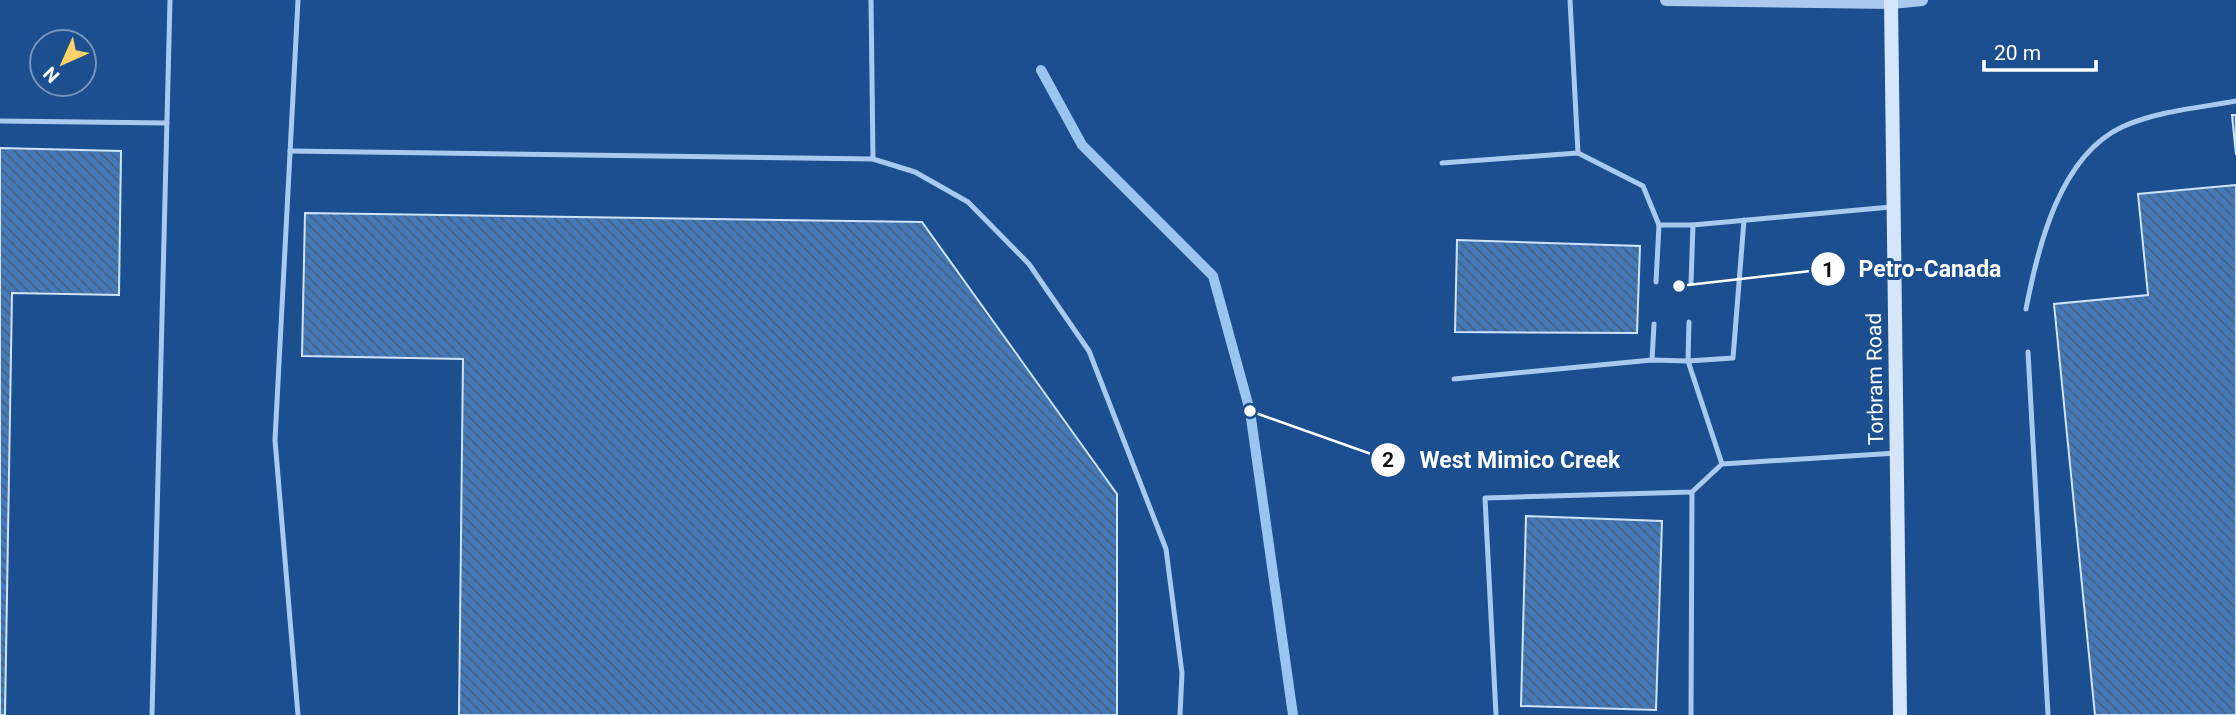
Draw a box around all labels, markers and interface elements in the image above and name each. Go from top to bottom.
north arrow [28,28,98,98]
scale bar [1984,28,2096,72]
text: 20 m [1994,41,2041,65]
text: N [38,62,64,88]
callout: Petro-Canada [1810,247,2016,291]
text: Petro-Canada [1859,256,2001,283]
text: 1 [1822,258,1834,282]
street label: Torbram Road [1862,313,1888,445]
callout: West Mimico Creek [1371,438,1635,482]
text: West Mimico Creek [1420,447,1621,474]
text: 2 [1382,448,1394,472]

